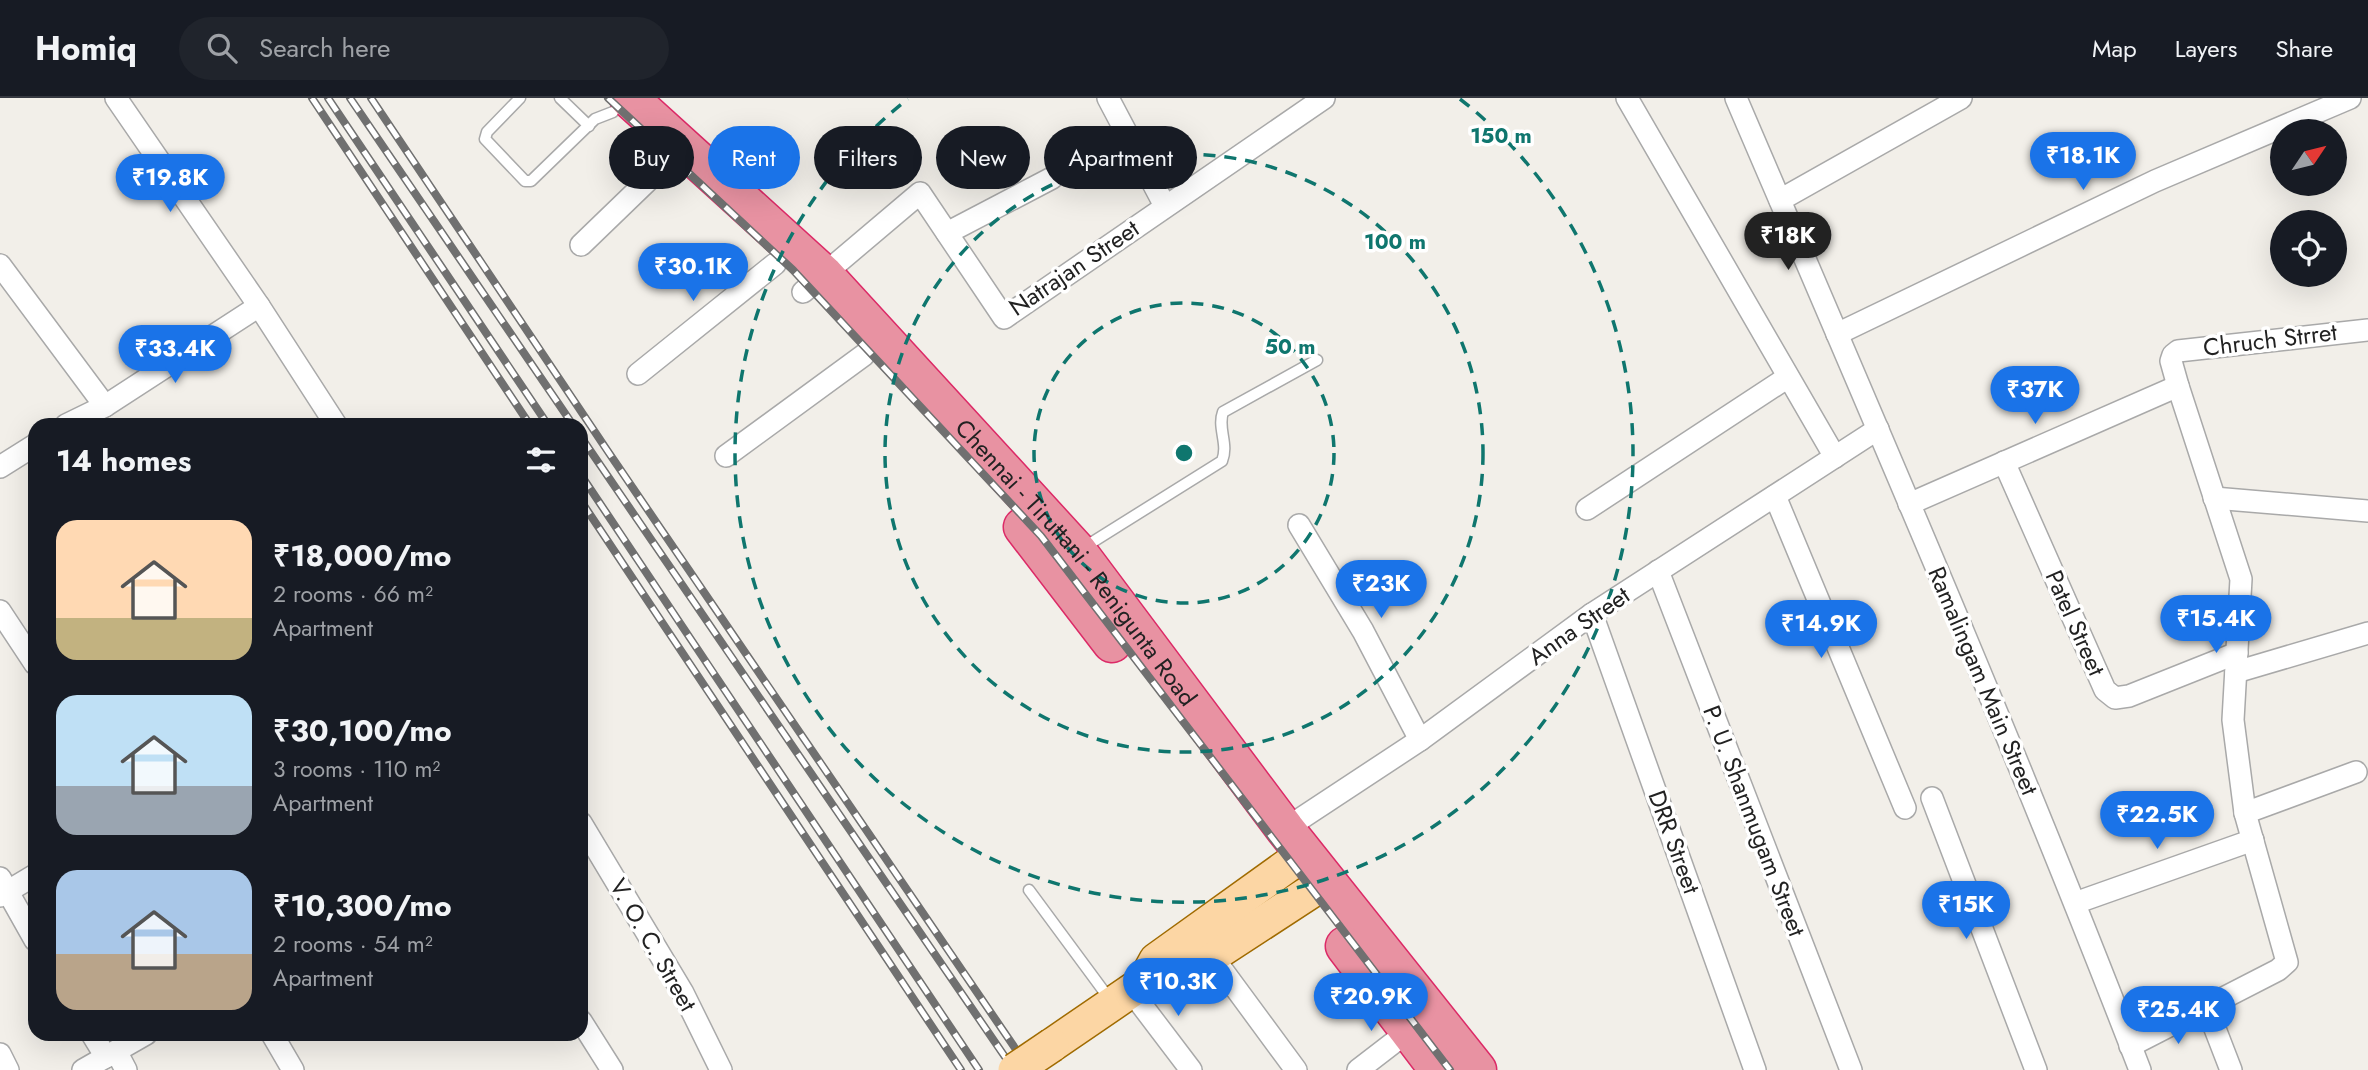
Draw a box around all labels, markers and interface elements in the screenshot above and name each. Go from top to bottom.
search box [179,17,669,80]
text: Homiq [35,25,137,72]
icon: search [203,29,241,67]
text: Search here [259,29,390,67]
text: Map [2092,31,2137,66]
text: Layers [2175,31,2237,66]
text: Share [2275,31,2333,66]
north arrow [2270,119,2347,196]
map controls [2270,119,2347,287]
text: 150 m [1470,121,1532,151]
chip: Buy [609,126,694,189]
chip: Rent [708,126,800,189]
chip: Filters [814,126,922,189]
chip: New [936,126,1030,189]
chip: Apartment [1044,126,1197,189]
pin: ₹18.1K [2026,132,2140,192]
text: ₹18.1K [2046,138,2120,172]
pin: ₹19.8K [113,155,227,214]
text: ₹19.8K [132,160,208,194]
button: locate [2270,210,2347,287]
street label: Natrajan Street [1002,211,1146,324]
pin: ₹18K [1747,212,1829,272]
text: ₹18K [1760,218,1816,252]
text: 100 m [1364,227,1426,257]
pin: ₹30.1K [636,244,750,303]
text: ₹30.1K [654,249,732,283]
street label: Chruch Strret [2201,314,2339,365]
pin: ₹33.4K [118,326,232,385]
text: ₹33.4K [135,331,215,365]
text: 50 m [1265,332,1315,362]
pin: ₹37K [1994,366,2076,426]
text: ₹37K [2006,372,2064,406]
street label: Chennai - Tiruttani - Renigunta Road [947,411,1205,713]
text: 14 homes [56,439,191,482]
icon: filters [522,441,560,479]
centre of rings [1172,441,1196,465]
text: ₹18,000/mo [273,534,452,577]
icon: home [112,548,196,632]
pin: ₹23K [1340,560,1422,620]
street label: Ramalingam Main Street [1919,561,2048,801]
street label: Patel Street [2037,564,2114,681]
text: ₹23K [1352,566,1410,600]
text: 2 rooms · 66 m² [273,577,433,611]
street label: Anna Street [1521,578,1637,673]
pin: ₹15.4K [2159,596,2273,655]
pin: ₹14.9K [1764,601,1878,660]
text: ₹15.4K [2176,601,2256,635]
text: ₹14.9K [1781,606,1861,640]
text: Apartment [273,611,373,645]
street label: P. U. Shanmugam Street [1694,700,1815,942]
text: ₹30,100/mo [273,709,452,752]
icon: home [112,723,196,807]
text: 3 rooms · 110 m² [273,752,440,786]
street label: DRR Street [1640,785,1709,899]
text: Apartment [273,786,373,820]
pin: ₹22.5K [2100,792,2214,851]
text: ₹22.5K [2116,797,2198,831]
street label: V. O. C. Street [601,872,706,1018]
pin: ₹15K [1925,882,2007,941]
text: ₹10,300/mo [273,884,452,927]
text: ₹15K [1938,887,1994,921]
icon: home [112,898,196,982]
text: 2 rooms · 54 m² [273,927,433,961]
pin: ₹10.3K [1121,958,1235,1018]
text: Apartment [273,961,373,995]
text: ₹10.3K [1139,964,1217,998]
pin: ₹20.9K [1314,974,1428,1033]
text: ₹20.9K [1330,979,1412,1013]
pin: ₹25.4K [2121,986,2235,1046]
text: ₹25.4K [2137,992,2219,1026]

